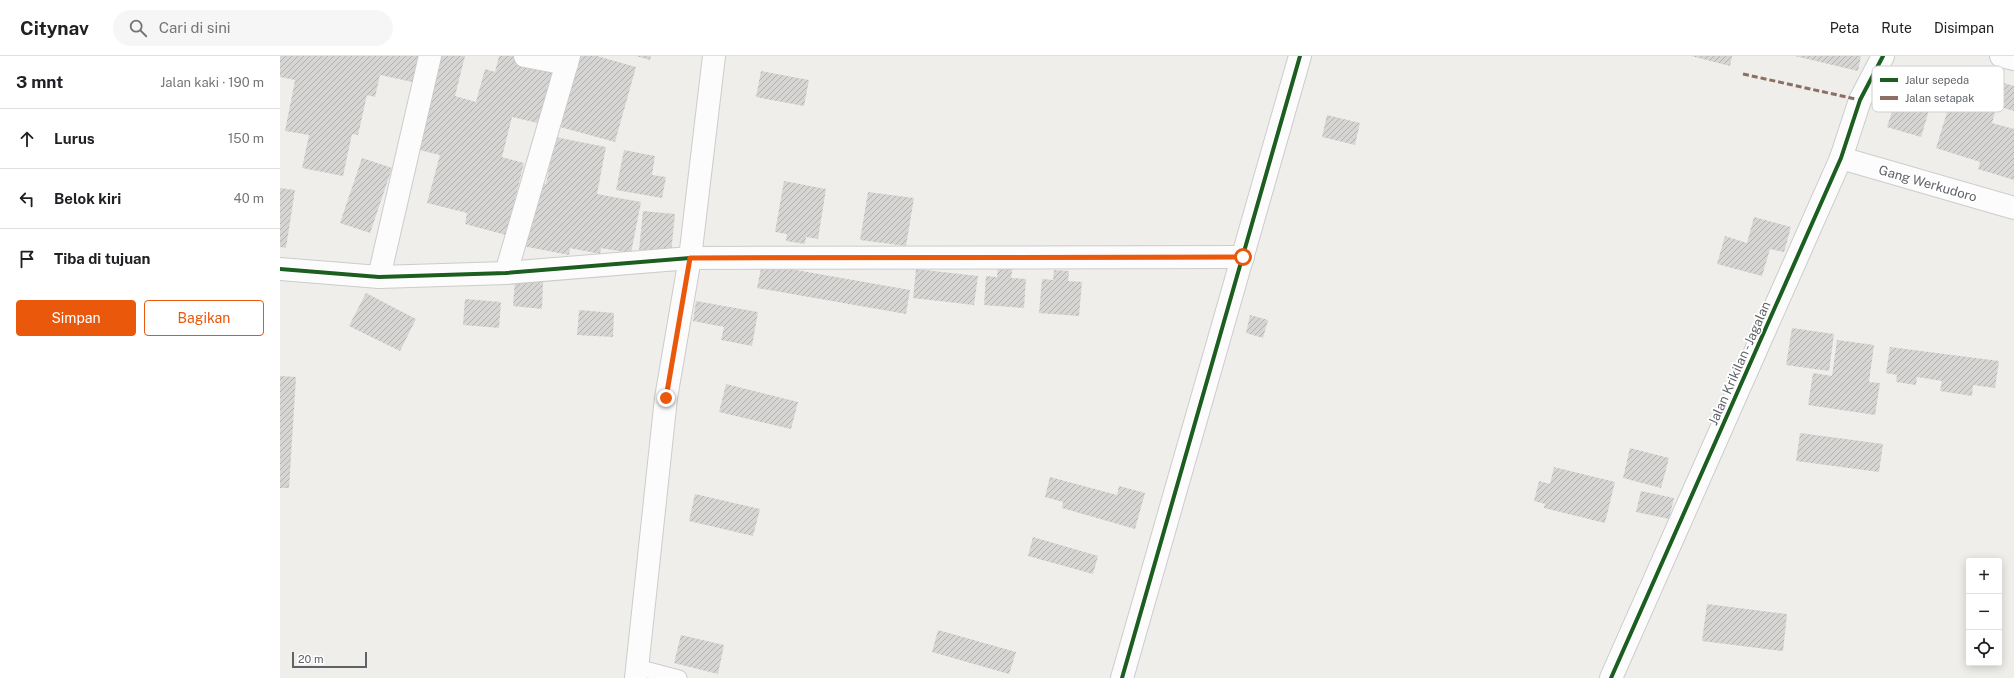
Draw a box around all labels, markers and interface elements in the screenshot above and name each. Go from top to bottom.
search box [113,10,393,46]
text: Citynav [20,17,89,39]
icon: search [127,17,149,39]
text: Cari di sini [159,19,231,36]
text: Peta [1830,20,1859,36]
text: Rute [1881,20,1912,36]
text: Disimpan [1934,20,1994,36]
legend [1872,66,2004,112]
text: 3 mnt [16,72,63,92]
text: Jalur sepeda [1905,74,1969,86]
text: Jalan kaki · 190 m [160,75,264,90]
text: Jalan setapak [1905,92,1974,104]
icon: ahead [16,128,38,150]
text: Lurus [54,130,95,147]
text: 150 m [228,131,264,146]
street label: Gang Werkudoro [1877,162,1979,205]
icon: left [16,188,38,210]
text: Belok kiri [54,190,121,207]
text: 40 m [233,191,264,206]
icon: arrive [16,248,38,270]
route start [1234,248,1252,266]
text: Tiba di tujuan [54,250,150,267]
street label: Jalan Krikilan - Jagalan [1705,299,1774,427]
button: Simpan [16,300,136,336]
button: Bagikan [144,300,264,336]
route end [657,389,675,407]
map controls [1966,558,2002,666]
button: + [1966,558,2002,594]
button: − [1966,594,2002,630]
button: locate [1966,630,2002,666]
scale bar [292,650,367,669]
text: 20 m [298,653,323,665]

